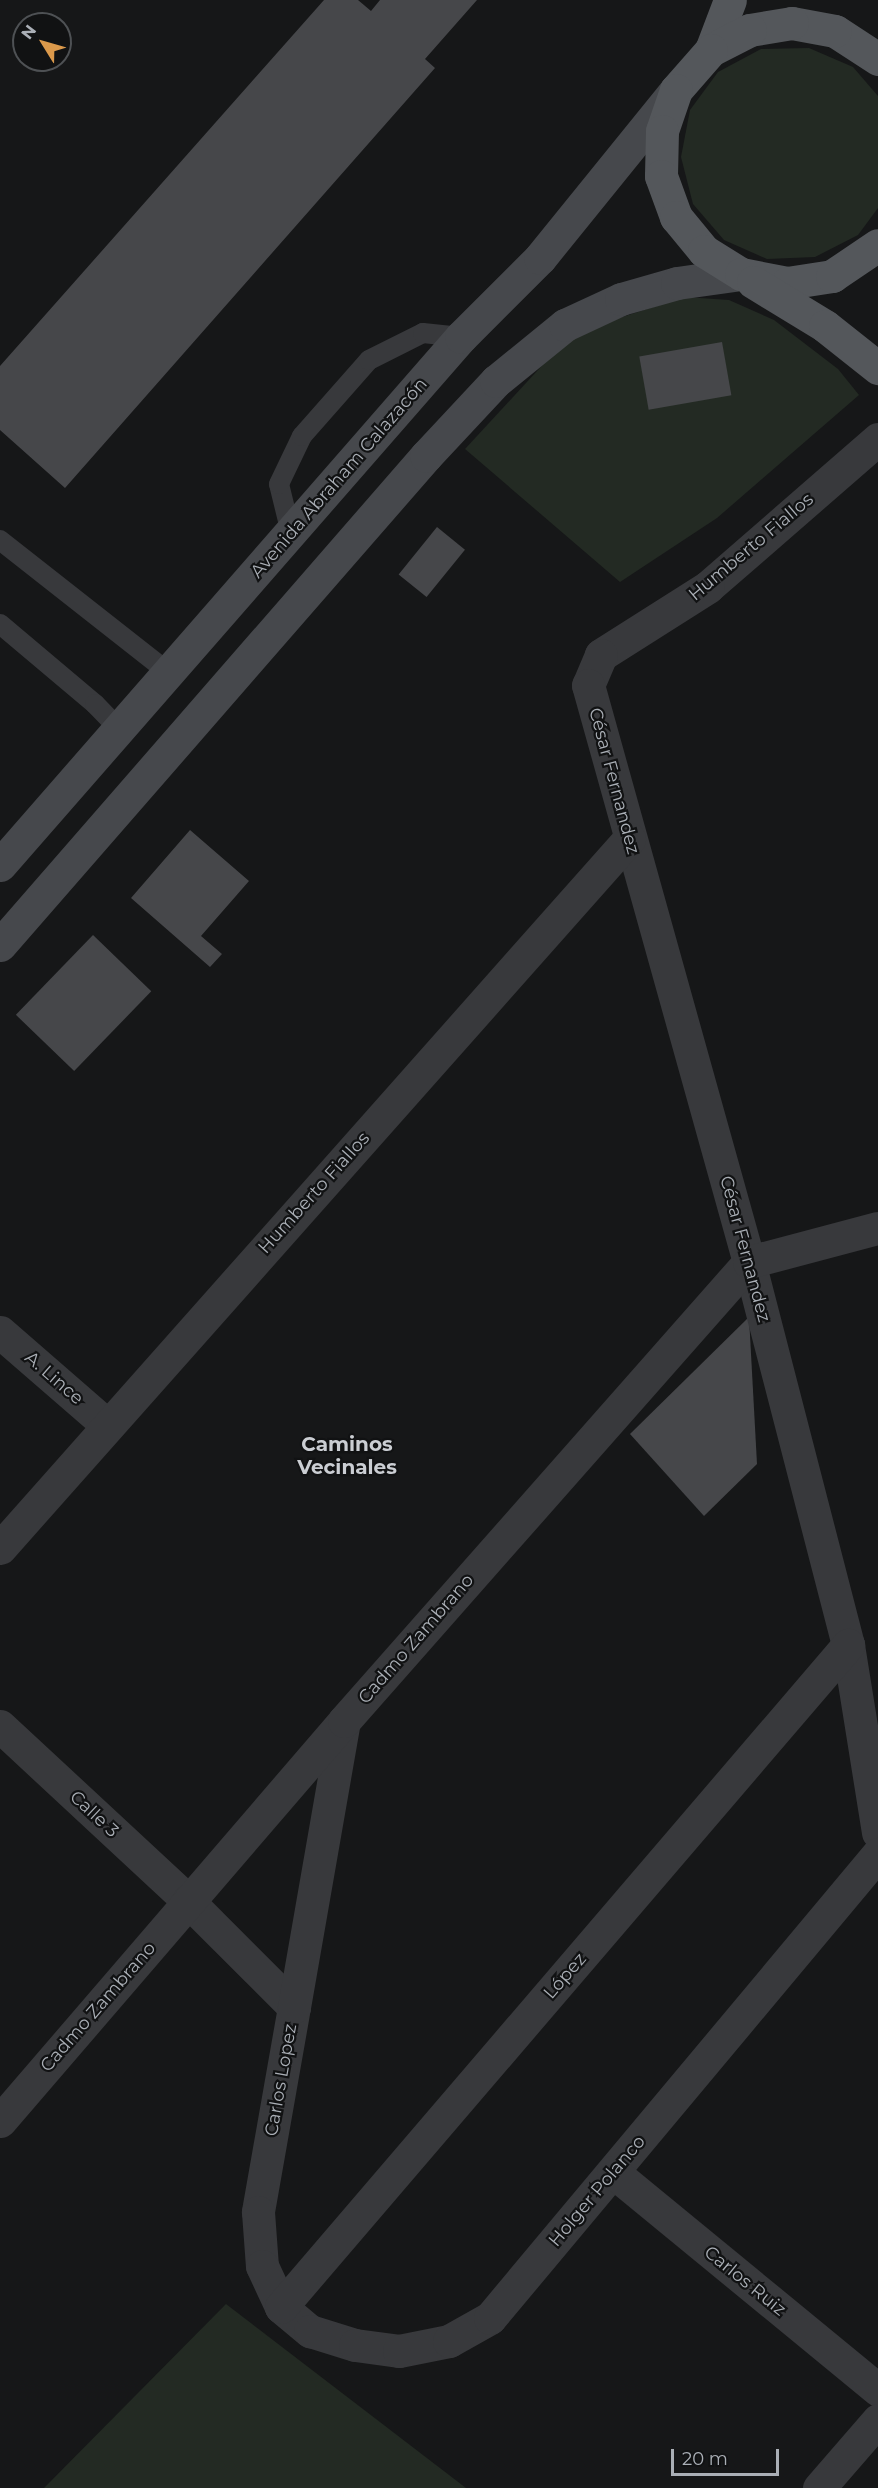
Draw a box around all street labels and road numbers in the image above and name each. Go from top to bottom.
street label: Avenida Abraham Calazacón [246,374,432,582]
street label: Humberto Fiallos [684,489,818,605]
street label: César Fernandez [584,705,644,857]
street label: Humberto Fiallos [254,1128,374,1258]
street label: César Fernandez [715,1173,775,1325]
street label: A. Lince [20,1347,88,1409]
street label: Cadmo Zambrano [354,1570,478,1708]
street label: Calle 3 [65,1786,123,1842]
street label: Cadmo Zambrano [36,1938,160,2076]
street label: López [539,1949,591,2003]
street label: Carlos Lopez [260,2022,302,2138]
street label: Holger Polanco [544,2131,650,2251]
street label: Carlos Ruiz [700,2241,790,2321]

